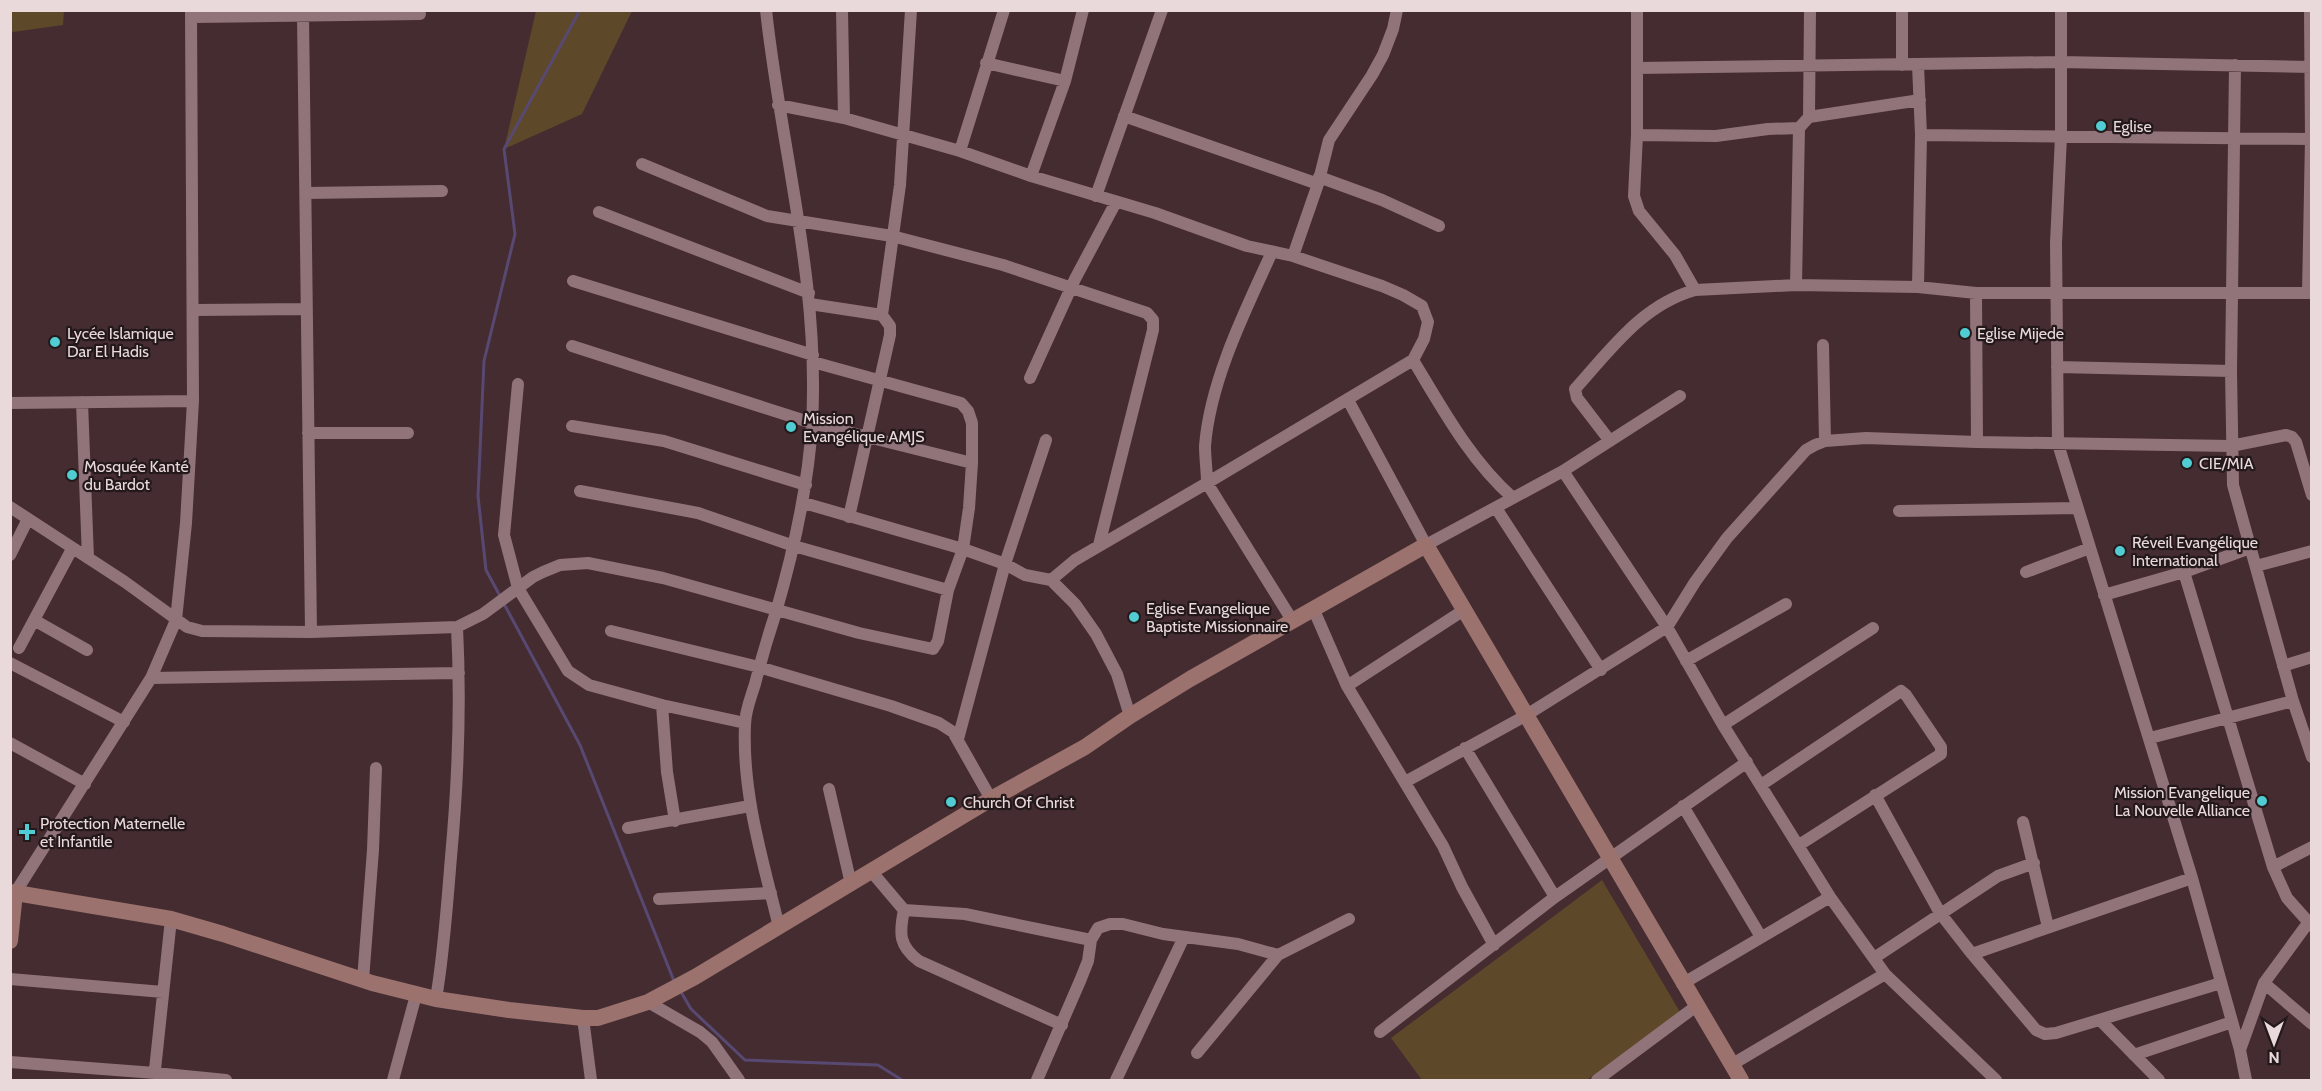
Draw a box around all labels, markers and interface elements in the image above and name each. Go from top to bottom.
place label: Eglise [2113,117,2152,136]
marker: Eglise [2094,119,2108,133]
place label: Lycée Islamique Dar El Hadis [67,324,174,361]
place label: Eglise Mijede [1977,324,2064,343]
marker: Eglise Mijede [1958,326,1972,340]
marker: Lycée Islamique Dar El Hadis [48,335,62,349]
place label: Mission Evangélique AMJS [803,409,925,446]
marker: Mission Evangélique AMJS [784,420,798,434]
place label: CIE/MIA [2199,454,2254,473]
marker: CIE/MIA [2180,456,2194,470]
place label: Mosquée Kanté du Bardot [84,457,189,494]
marker: Mosquée Kanté du Bardot [65,468,79,482]
place label: Réveil Evangélique International [2132,533,2258,570]
marker: Réveil Evangélique International [2113,544,2127,558]
place label: Eglise Evangelique Baptiste Missionnaire [1146,599,1288,636]
marker: Eglise Evangelique Baptiste Missionnaire [1127,610,1141,624]
place label: Mission Evangelique La Nouvelle Alliance [2114,783,2250,820]
place label: Church Of Christ [963,793,1075,812]
marker: Mission Evangelique La Nouvelle Alliance [2255,794,2269,808]
marker: Church Of Christ [944,795,958,809]
place label: Protection Maternelle et Infantile [40,814,185,851]
marker: Protection Maternelle et Infantile [18,823,36,841]
north arrow [2244,1013,2304,1073]
text: N [2268,1048,2280,1067]

